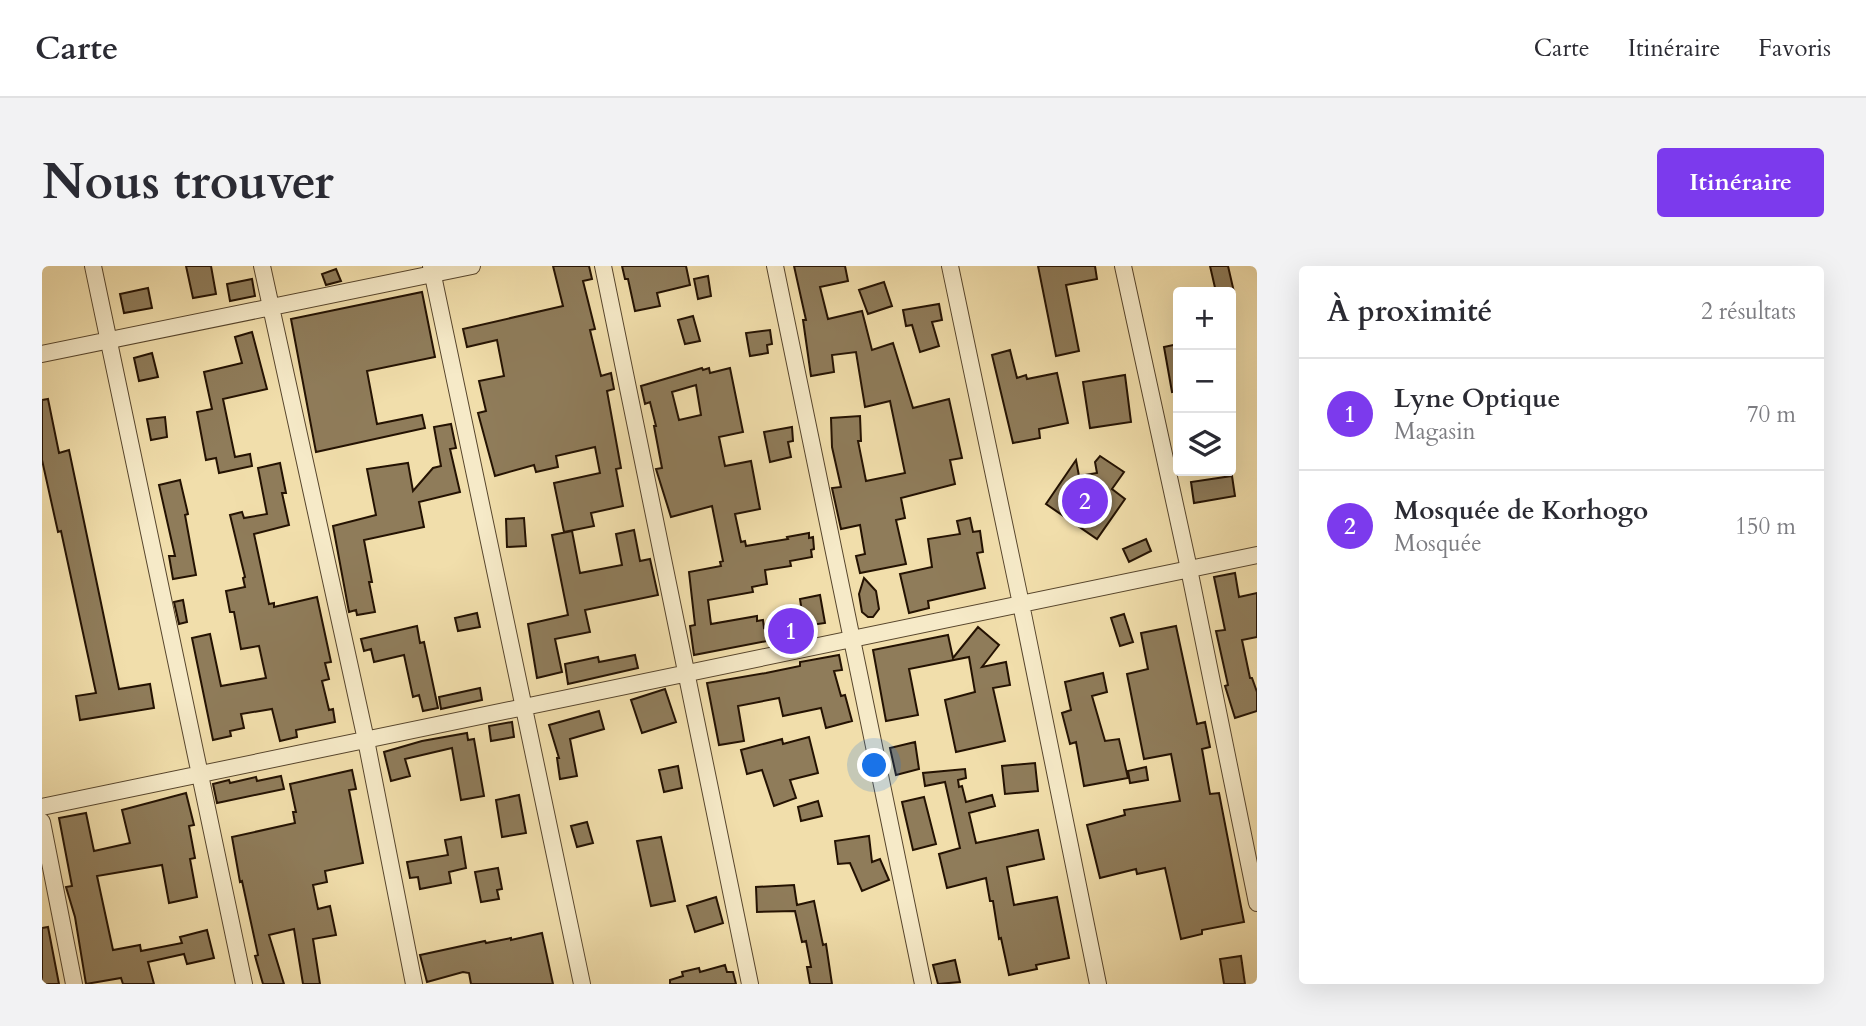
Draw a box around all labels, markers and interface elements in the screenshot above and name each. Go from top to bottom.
text: Carte [35,26,118,71]
text: Carte [1534,32,1590,65]
text: Itinéraire [1628,32,1720,65]
text: Favoris [1758,32,1831,65]
button: Itinéraire [1657,148,1824,217]
text: Nous trouver [42,149,334,216]
map controls [1173,287,1236,476]
button: + [1173,287,1236,350]
text: À proximité [1327,291,1492,332]
text: 2 résultats [1701,296,1796,327]
button: − [1173,350,1236,413]
text: Lyne Optique [1394,381,1560,416]
text: 1 [1344,399,1356,430]
text: 70 m [1747,399,1796,430]
button: layers [1173,413,1236,476]
text: Magasin [1394,416,1476,447]
pin: 2 [1062,475,1108,527]
text: Mosquée de Korhogo [1394,493,1648,528]
text: 2 [1344,511,1356,542]
text: 150 m [1735,511,1796,542]
text: Mosquée [1394,528,1482,559]
pin: 1 [768,605,814,657]
your location [857,748,891,782]

